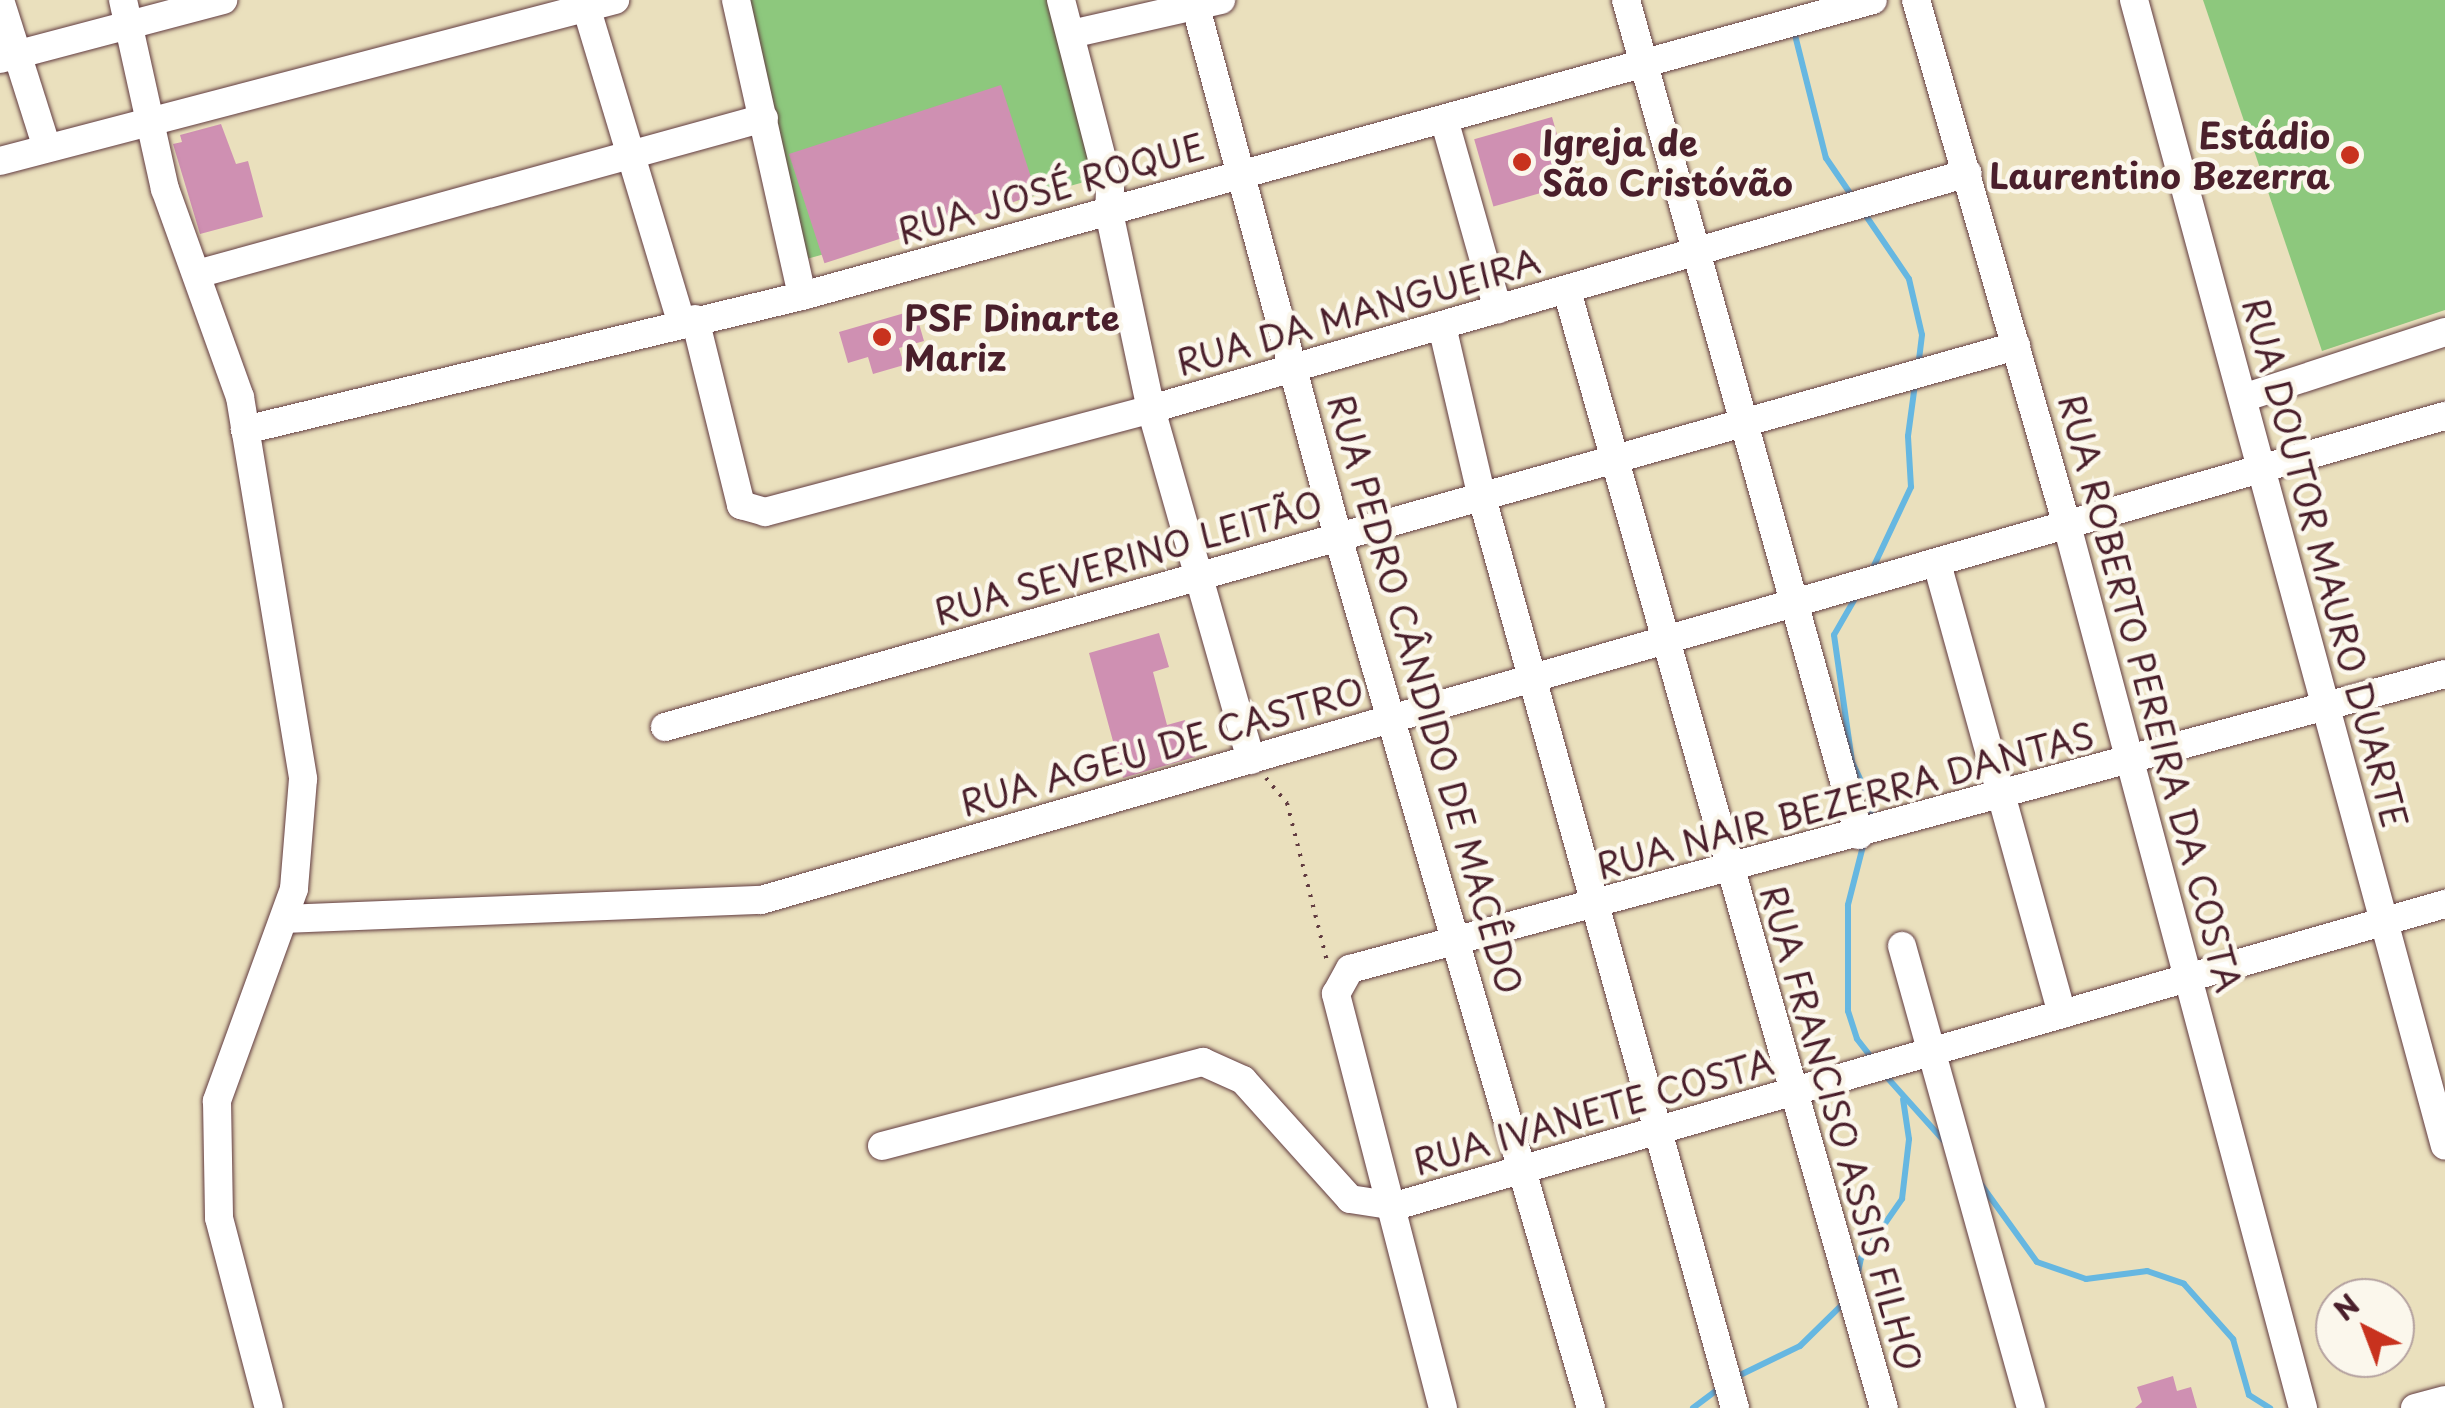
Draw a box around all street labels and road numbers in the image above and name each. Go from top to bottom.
street label: RUA JOSÉ ROQUE [892,124,1210,252]
street label: RUA DA MANGUEIRA [1171,239,1545,383]
street label: RUA DOUTOR MAURO DUARTE [2233,288,2419,838]
street label: RUA PEDRO CÂNDIDO DE MACÊDO [1318,382,1534,1006]
street label: RUA ROBERTO PEREIRA DA COSTA [2051,389,2251,997]
street label: RUA SEVERINO LEITÃO [927,481,1329,633]
street label: RUA AGEU DE CASTRO [955,668,1369,824]
street label: RUA NAIR BEZERRA DANTAS [1588,712,2102,888]
street label: RUA FRANCISO ASSIS FILHO [1752,879,1932,1377]
street label: RUA IVANETE COSTA [1406,1039,1780,1183]

